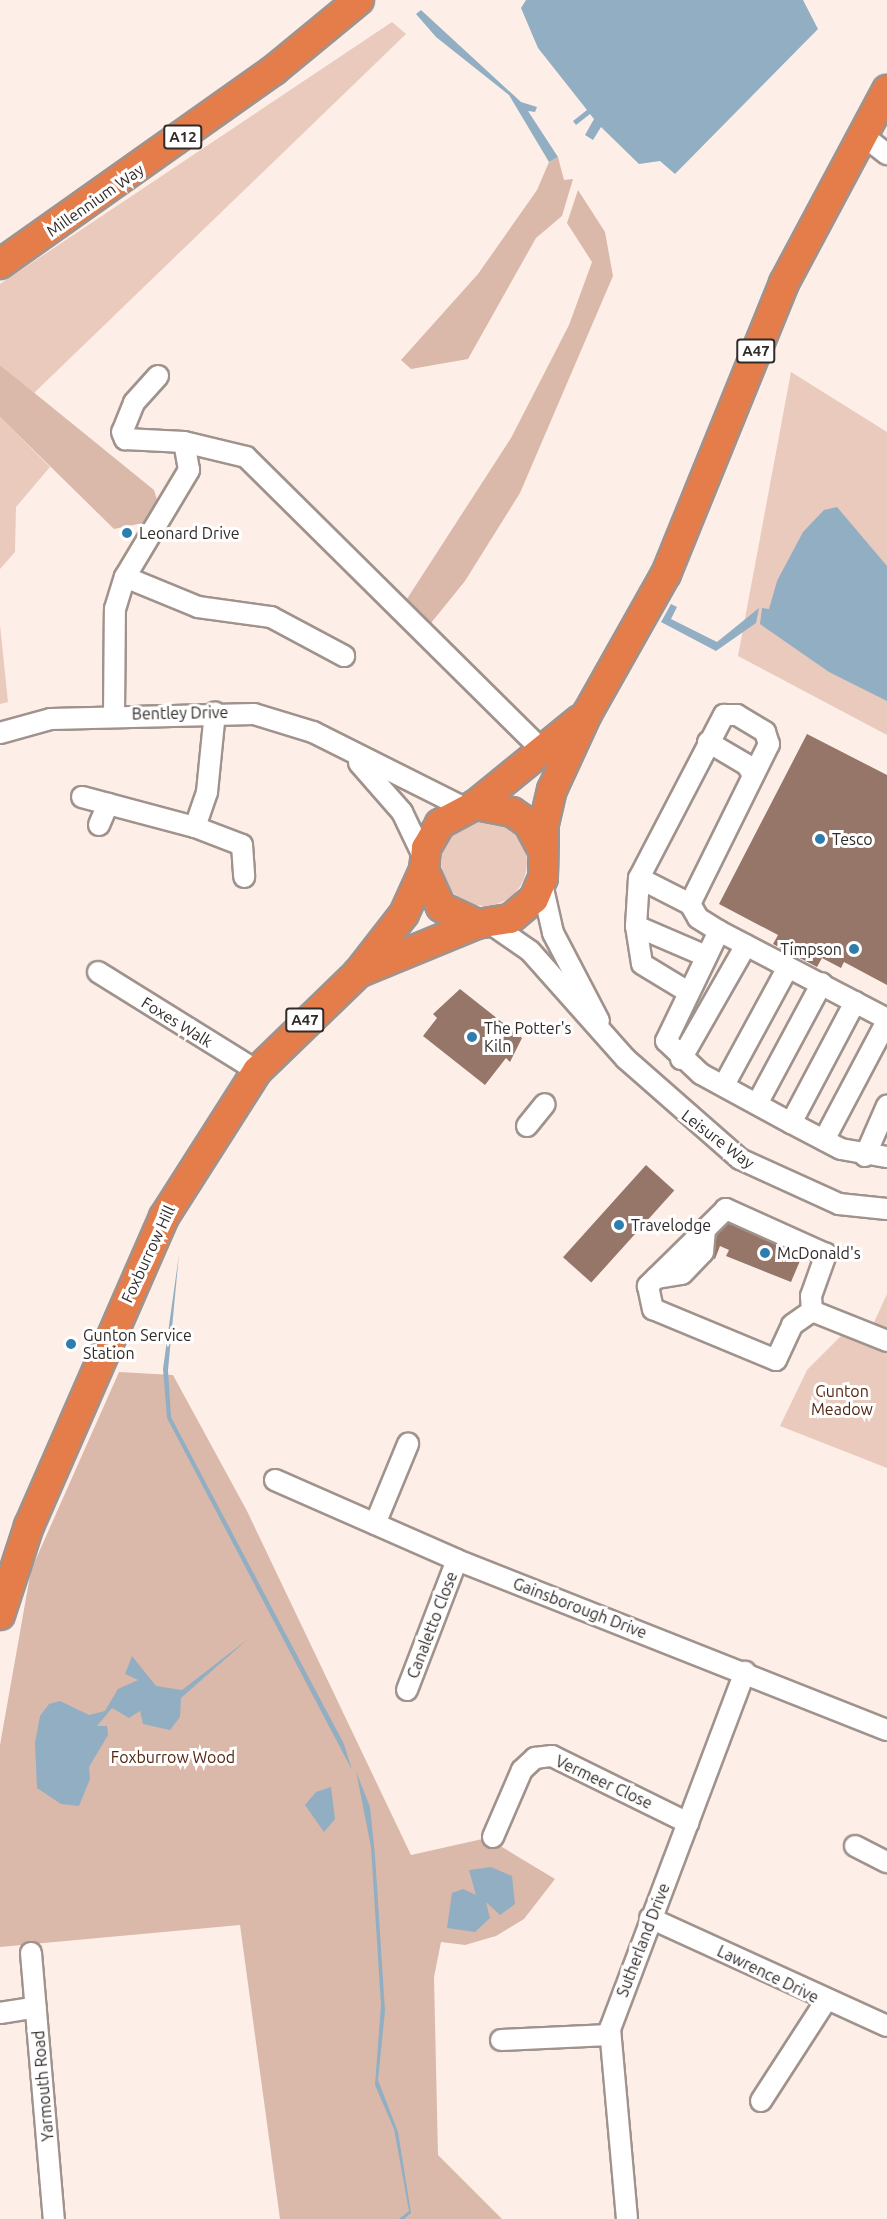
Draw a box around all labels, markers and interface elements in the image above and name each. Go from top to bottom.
road number: A12 [162,125,204,149]
street label: Millennium Way [43,159,147,241]
road number: A47 [735,339,777,363]
place label: Leonard Drive [139,523,240,543]
marker: Leonard Drive [120,526,134,540]
street label: Bentley Drive [132,703,228,723]
place label: Tesco [832,829,873,849]
marker: Tesco [813,832,827,846]
place label: Timpson [780,939,842,959]
marker: Timpson [847,942,861,956]
street label: Foxes Walk [138,993,216,1051]
road number: A47 [284,1008,326,1032]
place label: The Potter's Kiln [484,1018,572,1056]
marker: The Potter's Kiln [465,1030,479,1044]
street label: Leisure Way [678,1105,758,1173]
street label: Foxburrow Hill [117,1202,179,1306]
place label: Travelodge [631,1215,711,1235]
marker: Travelodge [612,1218,626,1232]
place label: McDonald's [777,1243,861,1263]
marker: McDonald's [758,1246,772,1260]
place label: Gunton Service Station [83,1325,192,1363]
marker: Gunton Service Station [64,1337,78,1351]
park label: Gunton Meadow [811,1381,873,1419]
street label: Canaletto Close [403,1569,461,1681]
street label: Gainsborough Drive [510,1574,650,1642]
park label: Foxburrow Wood [111,1747,235,1767]
street label: Vermeer Close [552,1751,656,1813]
street label: Sutherland Drive [612,1880,674,2000]
street label: Lawrence Drive [714,1941,822,2007]
street label: Yarmouth Road [29,2030,57,2142]

